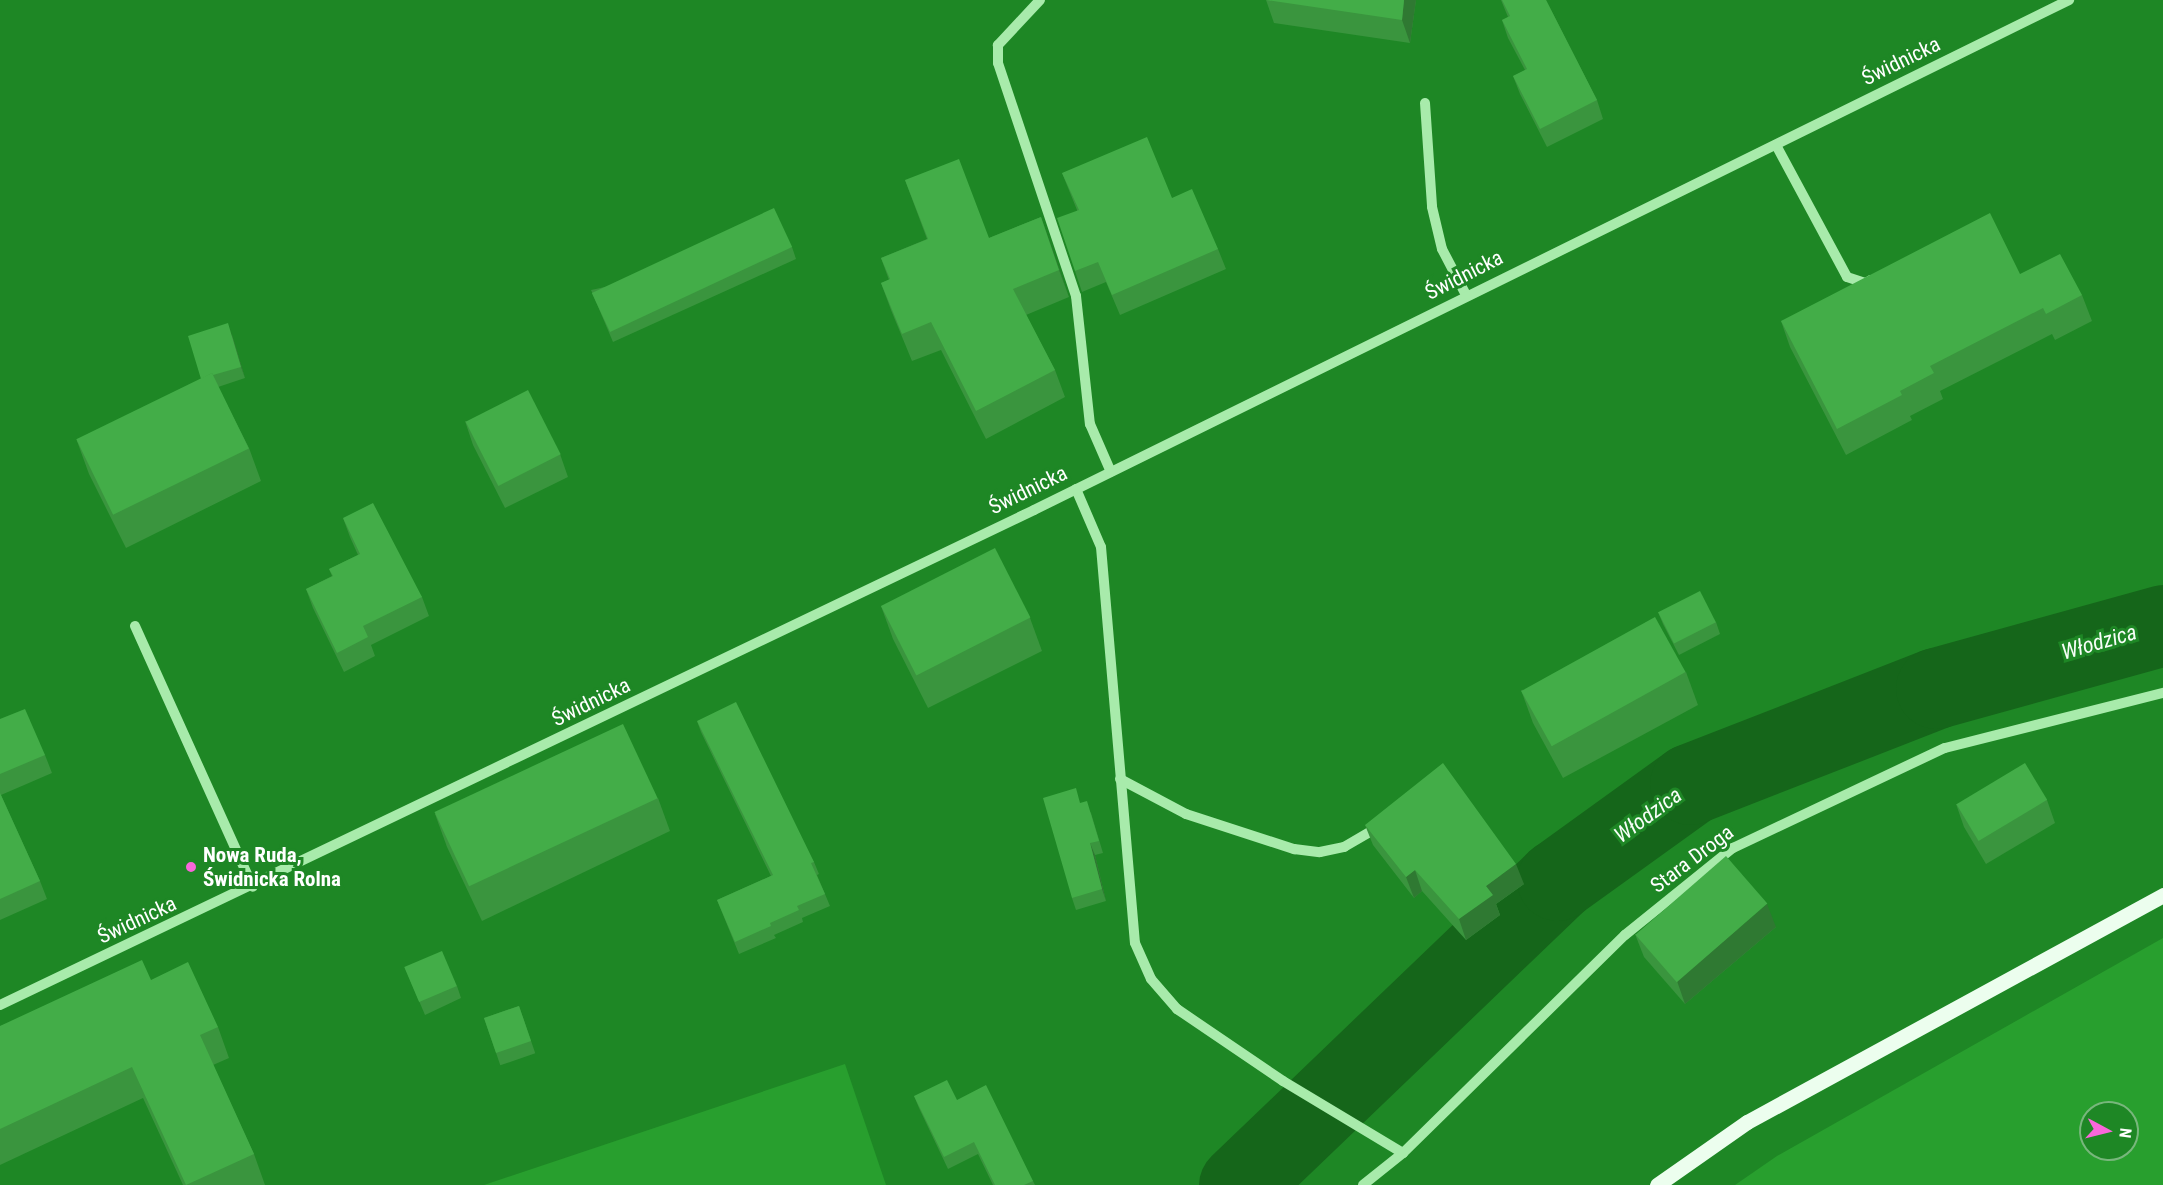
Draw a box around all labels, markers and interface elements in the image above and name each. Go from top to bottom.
street label: Świdnicka [1858,31,1944,91]
street label: Świdnicka [1421,245,1507,305]
street label: Świdnicka [985,460,1071,520]
water label: Włodzica [2058,619,2140,665]
street label: Świdnicka [548,672,634,732]
water label: Włodzica [1609,782,1687,848]
street label: Stara Droga [1646,820,1738,898]
place label: Nowa Ruda, Świdnicka Rolna [203,842,341,892]
marker: Nowa Ruda, Świdnicka Rolna [184,860,198,874]
street label: Świdnicka [94,891,180,949]
north arrow [2079,1101,2139,1161]
text: N [2115,1127,2135,1139]

